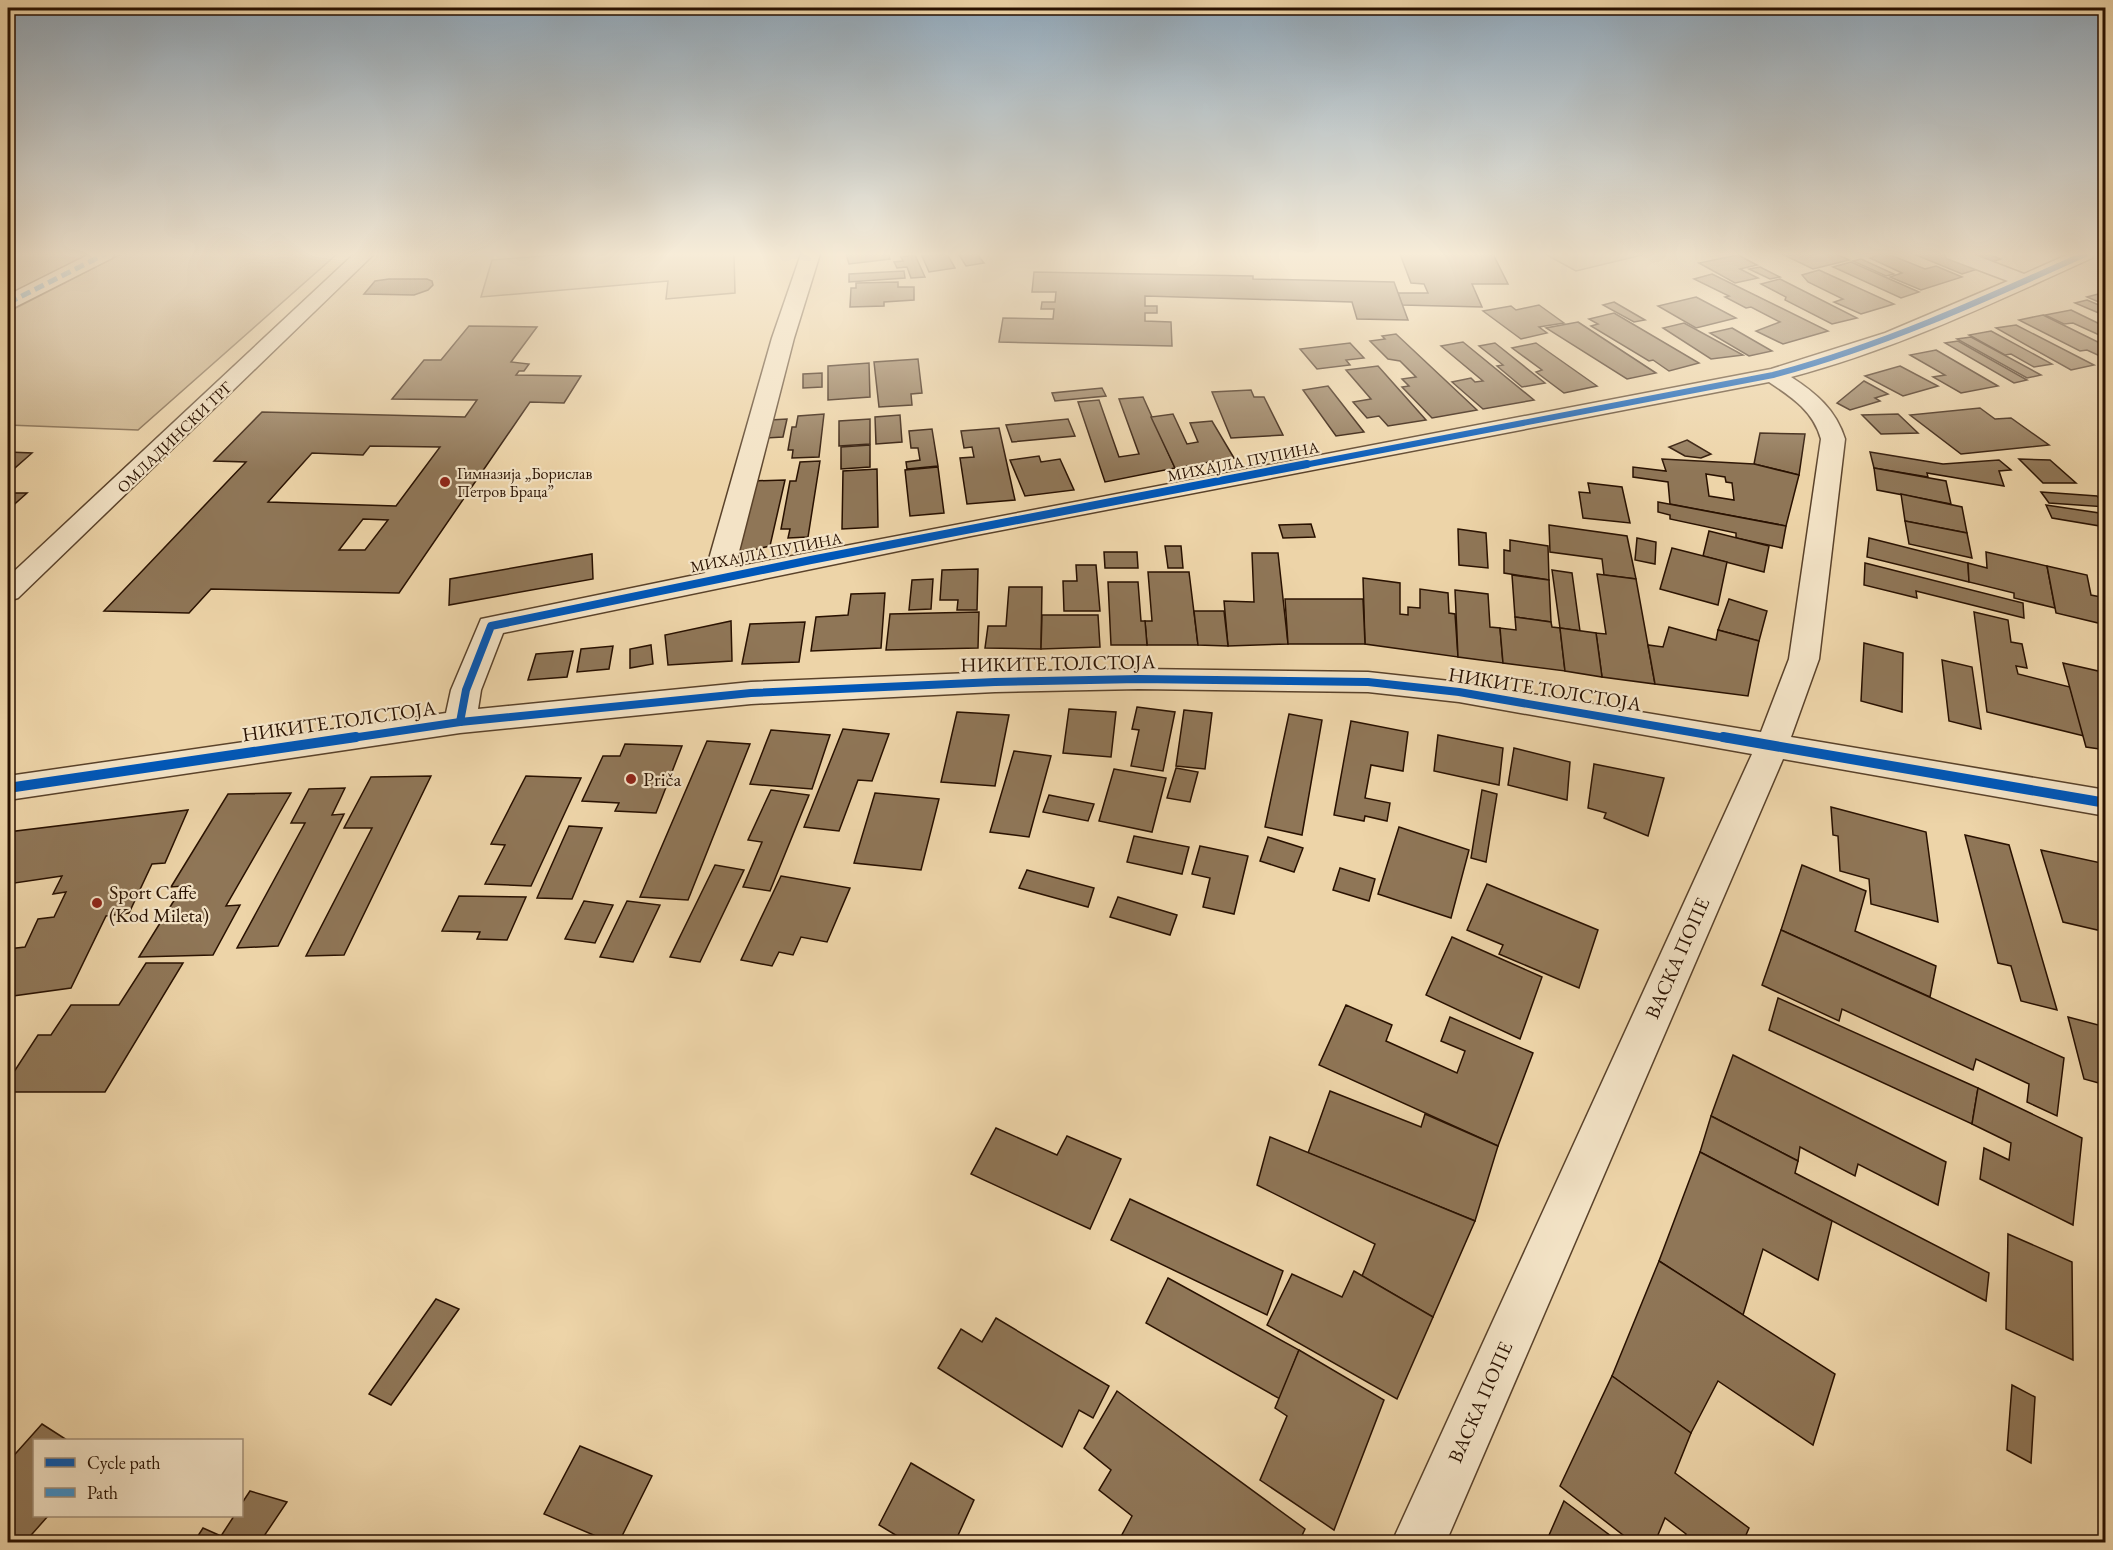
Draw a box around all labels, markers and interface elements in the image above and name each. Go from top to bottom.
street label: ОМЛАДИНСКИ ТРГ [112,377,237,498]
street label: МИХАЈЛА ПУПИНА [1165,436,1322,487]
place label: Гимназија „Борислав Петров Браца” [457,463,592,502]
marker: Гимназија „Борислав Петров Браца” [438,475,452,489]
street label: МИХАЈЛА ПУПИНА [688,527,845,578]
street label: НИКИТЕ ТОЛСТОЈА [960,648,1156,678]
street label: НИКИТЕ ТОЛСТОЈА [1447,661,1644,717]
street label: НИКИТЕ ТОЛСТОЈА [240,695,438,747]
place label: Priča [643,766,681,792]
marker: Priča [624,772,638,786]
place label: Sport Caffe (Kod Mileta) [109,879,209,928]
street label: ВАСКА ПОПЕ [1639,893,1715,1023]
marker: Sport Caffe (Kod Mileta) [90,896,104,910]
street label: ВАСКА ПОПЕ [1442,1337,1518,1467]
legend [33,1439,243,1517]
text: Cycle path [87,1451,161,1474]
text: Path [87,1481,118,1504]

